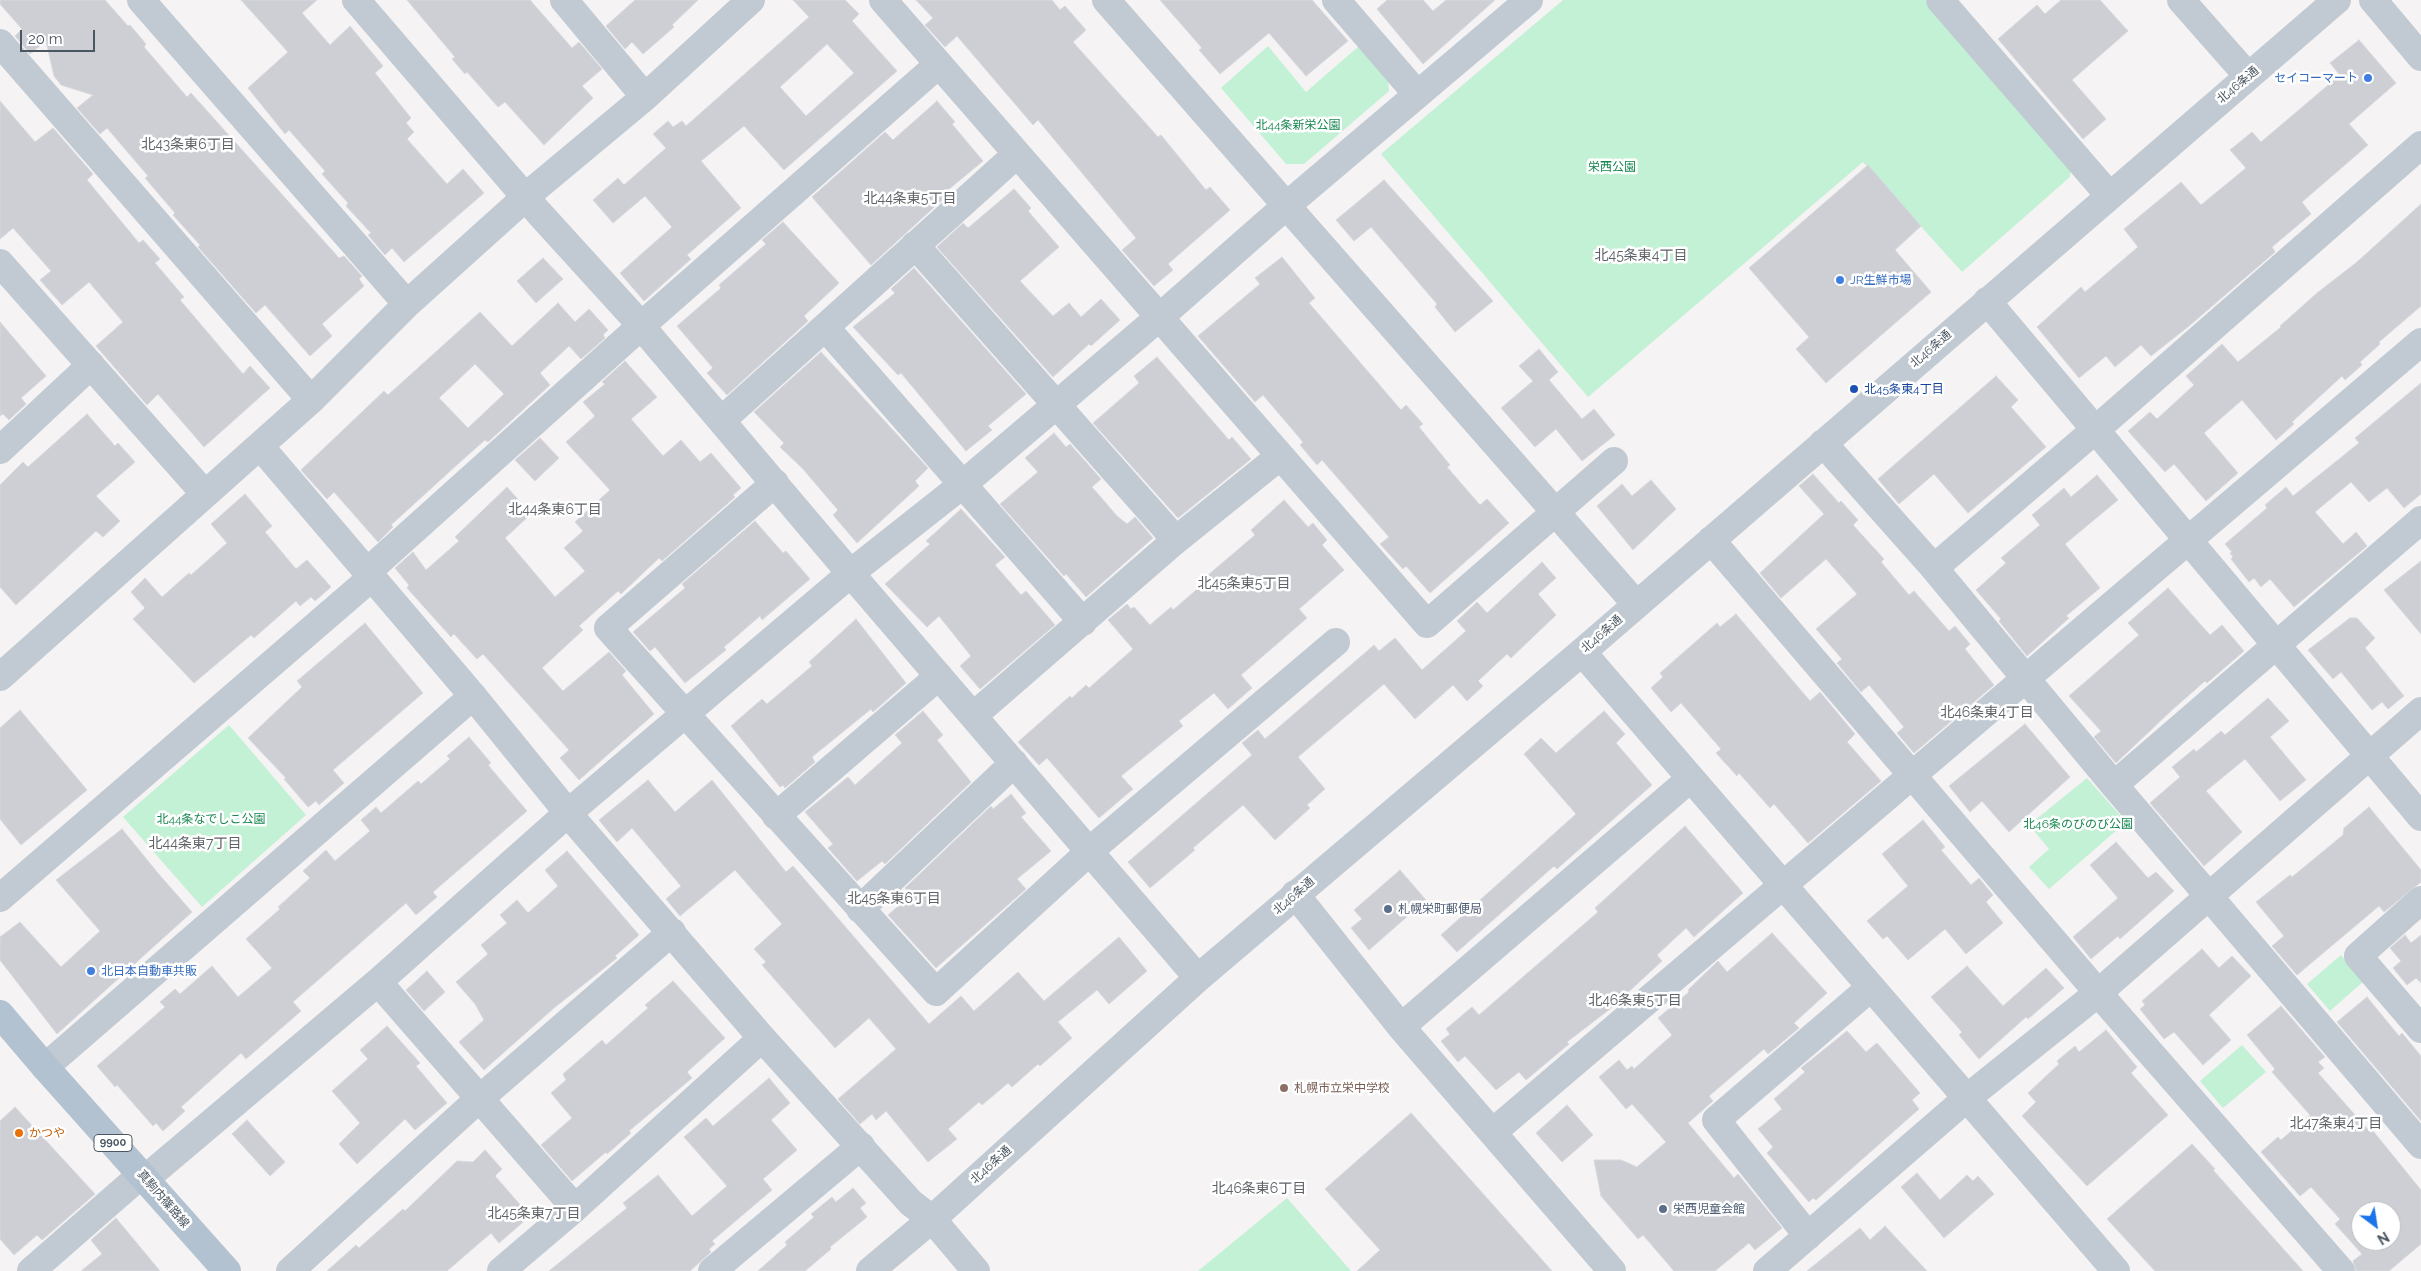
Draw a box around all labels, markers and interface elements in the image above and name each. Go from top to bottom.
scale bar [22,20,98,52]
text: 20 m [28,30,63,48]
street label: 北46条通 [2214,63,2262,107]
place label: セイコーマート [2274,71,2358,85]
marker: セイコーマート [2362,72,2374,84]
park label: 北44条新栄公園 [1255,118,1341,132]
district label: 北43条東6丁目 [141,137,235,153]
park label: 栄西公園 [1588,160,1636,174]
district label: 北44条東5丁目 [864,191,956,207]
district label: 北45条東4丁目 [1595,248,1687,264]
place label: JR生鮮市場 [1850,273,1912,287]
marker: JR生鮮市場 [1834,274,1846,286]
street label: 北46条通 [1907,327,1955,371]
place label: 北45条東4丁目 [1864,382,1944,396]
marker: 北45条東4丁目 [1848,383,1860,395]
district label: 北44条東6丁目 [508,502,602,518]
district label: 北45条東5丁目 [1198,576,1290,592]
street label: 北46条通 [1578,612,1626,656]
district label: 北46条東4丁目 [1940,705,2034,721]
park label: 北44条なでしこ公園 [156,812,266,826]
park label: 北46条のびのび公園 [2023,817,2133,831]
district label: 北44条東7丁目 [149,836,241,852]
street label: 北46条通 [1270,874,1318,918]
district label: 北45条東6丁目 [847,891,941,907]
place label: 札幌栄町郵便局 [1398,902,1482,916]
marker: 札幌栄町郵便局 [1382,903,1394,915]
place label: 北日本自動車共販 [101,964,197,978]
marker: 北日本自動車共販 [85,965,97,977]
district label: 北46条東5丁目 [1588,993,1682,1009]
place label: 札幌市立栄中学校 [1294,1081,1390,1095]
marker: 札幌市立栄中学校 [1278,1082,1290,1094]
district label: 北47条東4丁目 [2290,1116,2382,1132]
place label: かつや [29,1126,65,1140]
marker: かつや [13,1127,25,1139]
road number: 9900 [94,1134,132,1152]
street label: 北46条通 [968,1143,1014,1187]
street label: 真駒内篠路線 [134,1167,192,1231]
district label: 北46条東6丁目 [1212,1181,1306,1197]
north arrow [2351,1201,2401,1251]
place label: 栄西児童会館 [1673,1202,1745,1216]
marker: 栄西児童会館 [1657,1203,1669,1215]
district label: 北45条東7丁目 [488,1206,580,1222]
text: N [2375,1228,2392,1248]

